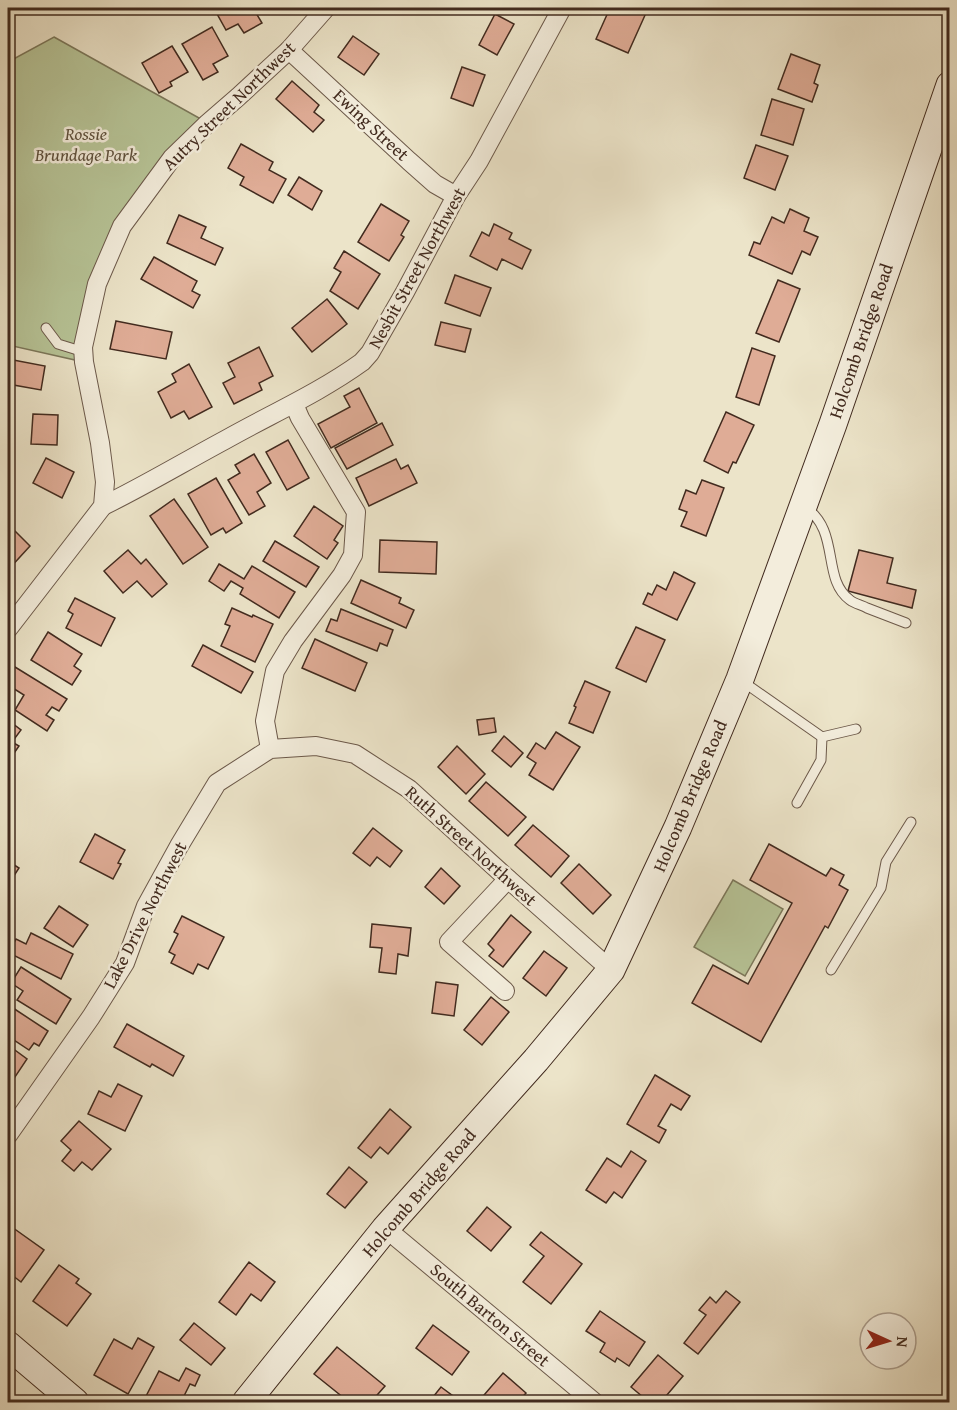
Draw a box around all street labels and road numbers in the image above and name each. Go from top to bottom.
street label: Autry Street Northwest [156,34,302,177]
street label: Ewing Street [327,82,416,168]
street label: Nesbit Street Northwest [361,182,472,353]
street label: Holcomb Bridge Road [821,259,900,422]
street label: Holcomb Bridge Road [645,715,734,876]
street label: Ruth Street Northwest [399,779,544,913]
street label: Lake Drive Northwest [96,836,194,993]
street label: Holcomb Bridge Road [355,1122,482,1263]
street label: South Barton Street [424,1256,557,1373]

